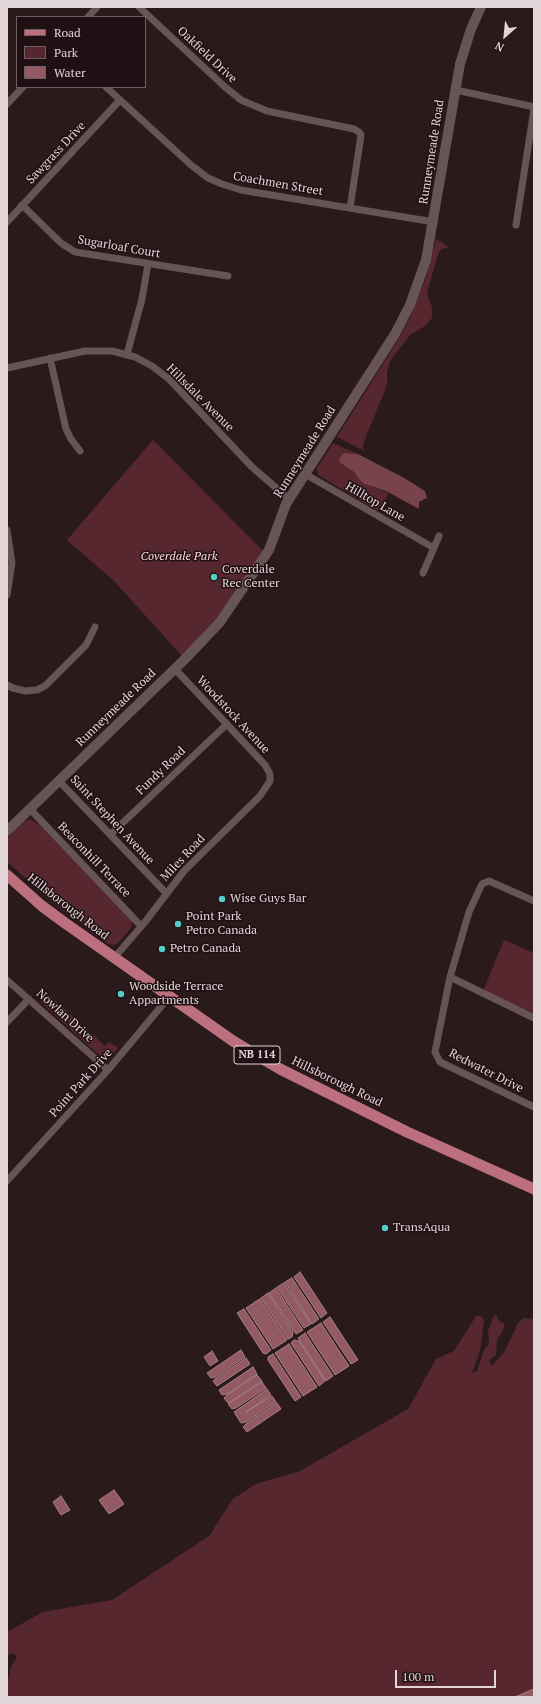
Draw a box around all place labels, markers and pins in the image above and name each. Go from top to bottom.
place label: Coverdale Rec Center [222,563,280,591]
marker: Coverdale Rec Center [209,572,219,582]
place label: Wise Guys Bar [230,892,306,906]
marker: Wise Guys Bar [217,894,227,904]
place label: Point Park Petro Canada [186,910,257,938]
marker: Point Park Petro Canada [173,919,183,929]
place label: Petro Canada [170,942,241,956]
marker: Petro Canada [157,944,167,954]
place label: Woodside Terrace Appartments [129,980,223,1008]
marker: Woodside Terrace Appartments [116,989,126,999]
place label: TransAqua [393,1221,450,1235]
marker: TransAqua [380,1223,390,1233]

